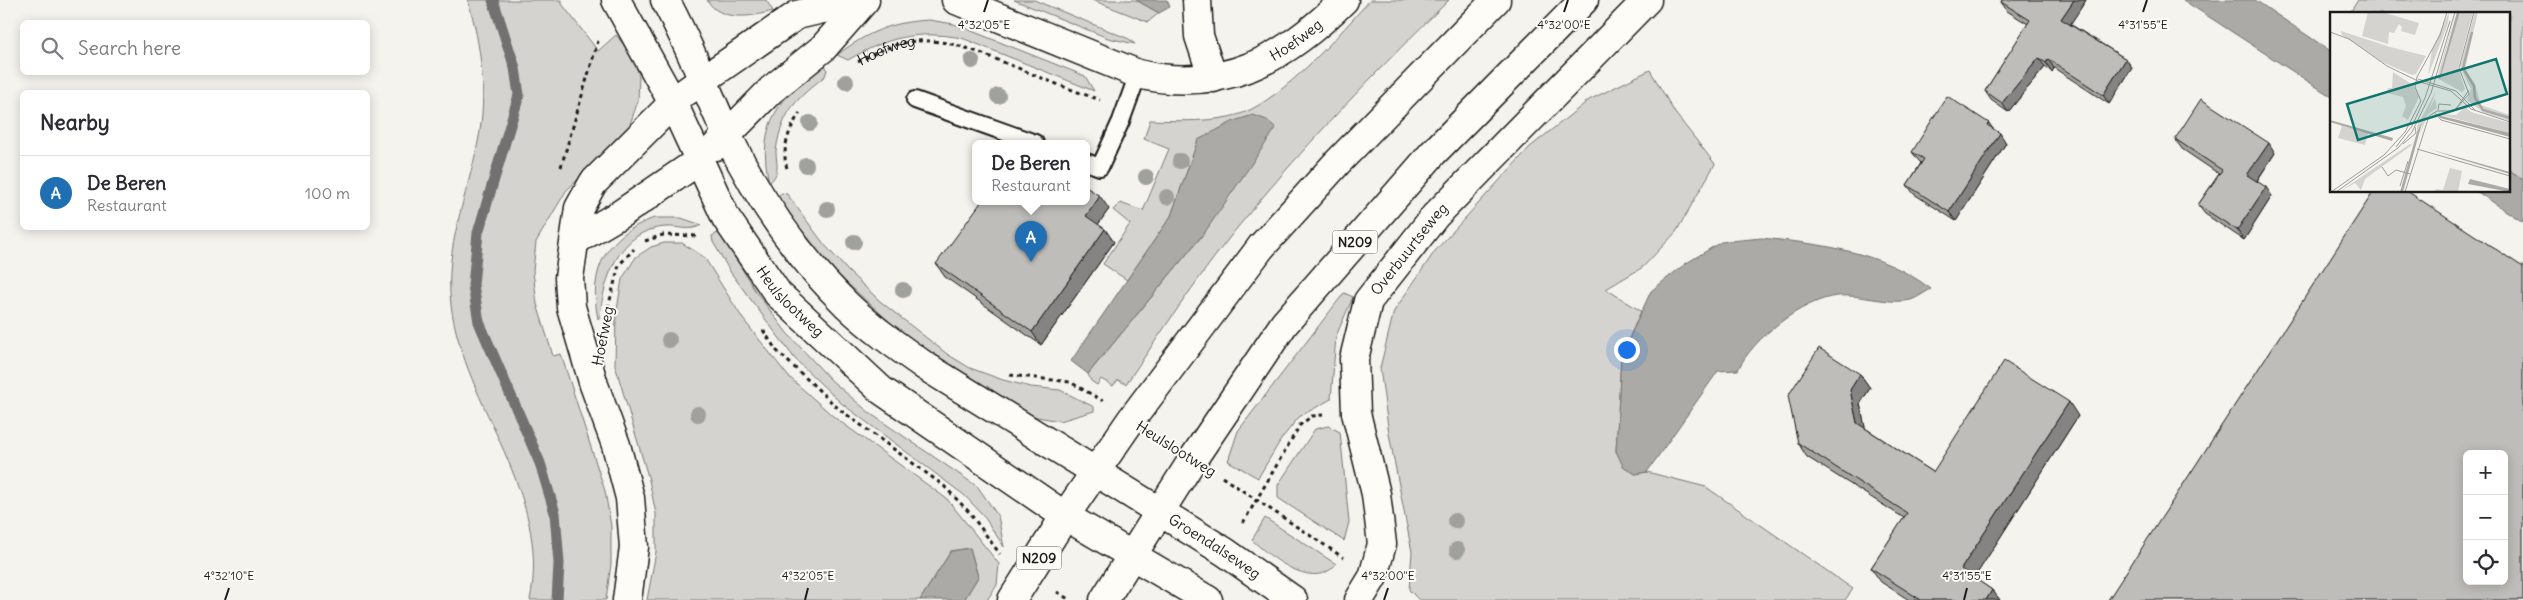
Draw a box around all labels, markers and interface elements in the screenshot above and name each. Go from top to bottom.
inset map [2330,12,2510,192]
street label: Hoefweg [1266,15,1326,65]
text: 4°32'05"E [958,17,1010,32]
text: 4°32'00"E [1537,17,1591,32]
text: 4°31'55"E [2118,17,2168,32]
search box [20,20,370,75]
street label: Hoefweg [854,31,916,70]
icon: search [38,34,66,62]
text: Search here [78,36,181,60]
text: Nearby [40,109,110,136]
popup [972,140,1090,205]
text: De Beren [991,151,1071,175]
text: De Beren [87,171,166,195]
text: Restaurant [991,175,1071,195]
text: A [51,183,61,203]
text: 100 m [305,183,350,203]
text: Restaurant [87,195,167,215]
street label: Overbuurtseweg [1366,198,1452,299]
pin: A [1015,221,1047,262]
road number: N209 [1332,230,1378,253]
street label: Heulslootweg [752,262,828,341]
street label: Hoefweg [587,304,618,367]
your location [1614,337,1640,363]
street label: Heulslootweg [1133,416,1220,481]
map controls [2463,450,2508,585]
button: + [2463,450,2508,495]
button: − [2463,495,2508,540]
street label: Groendalseweg [1165,509,1264,583]
button: locate [2463,540,2508,585]
road number: N209 [1016,546,1062,570]
text: 4°32'10"E [204,568,254,583]
text: 4°32'05"E [782,568,834,583]
text: 4°32'00"E [1361,568,1415,583]
text: 4°31'55"E [1942,568,1992,583]

